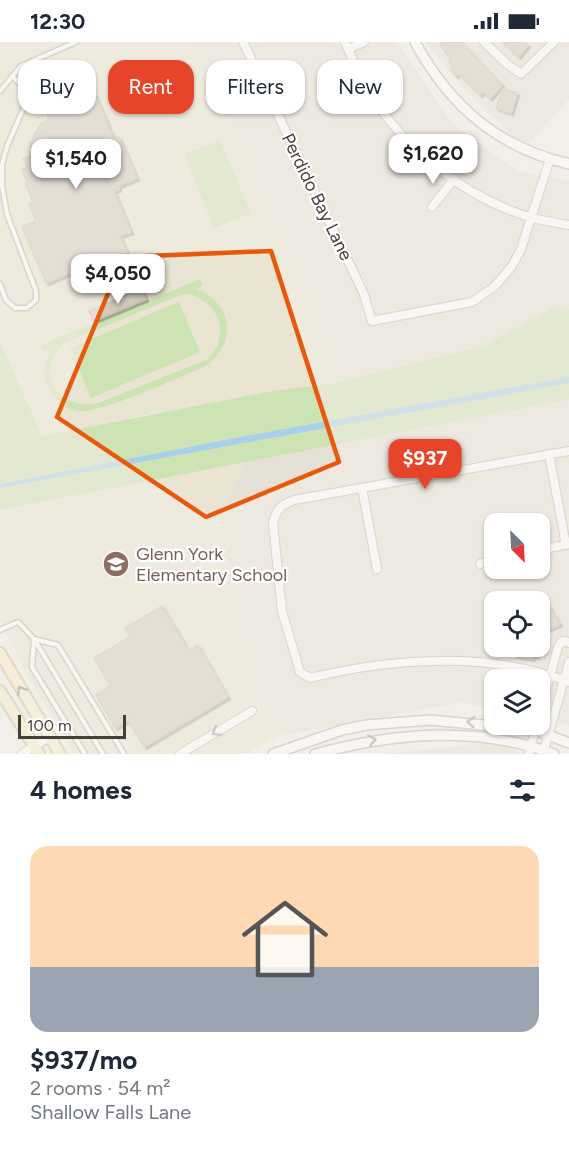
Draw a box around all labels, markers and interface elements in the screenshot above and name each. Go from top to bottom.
text: 12:30 [30,8,85,35]
chip: Buy [18,60,96,114]
chip: Rent [108,60,194,114]
chip: Filters [206,60,305,114]
chip: New [317,60,403,114]
street label: Perdido Bay Lane [277,130,357,264]
pin: $1,620 [384,134,482,185]
pin: $1,540 [27,139,125,190]
text: $1,620 [403,141,463,165]
text: $1,540 [45,146,107,170]
pin: $4,050 [69,254,167,305]
text: $4,050 [85,261,151,285]
pin: $937 [389,439,461,490]
text: $937 [403,446,447,470]
north arrow [484,513,550,579]
map controls [484,513,550,735]
place label: Glenn York Elementary School [136,543,287,586]
school or university icon: Glenn York Elementary School [101,549,131,579]
button: locate [484,591,550,657]
button: layers [484,669,550,735]
one-way arrow [17,686,29,696]
scale bar [18,712,126,740]
text: 100 m [27,716,72,735]
one-way arrow [467,716,476,729]
one-way arrow [212,725,222,737]
one-way arrow [366,734,376,747]
text: 4 homes [30,774,132,806]
icon: filters [506,774,539,807]
icon: home [231,885,339,993]
text: $937/mo [30,1044,137,1076]
text: 2 rooms · 54 m² [30,1076,170,1100]
text: Shallow Falls Lane [30,1100,191,1124]

